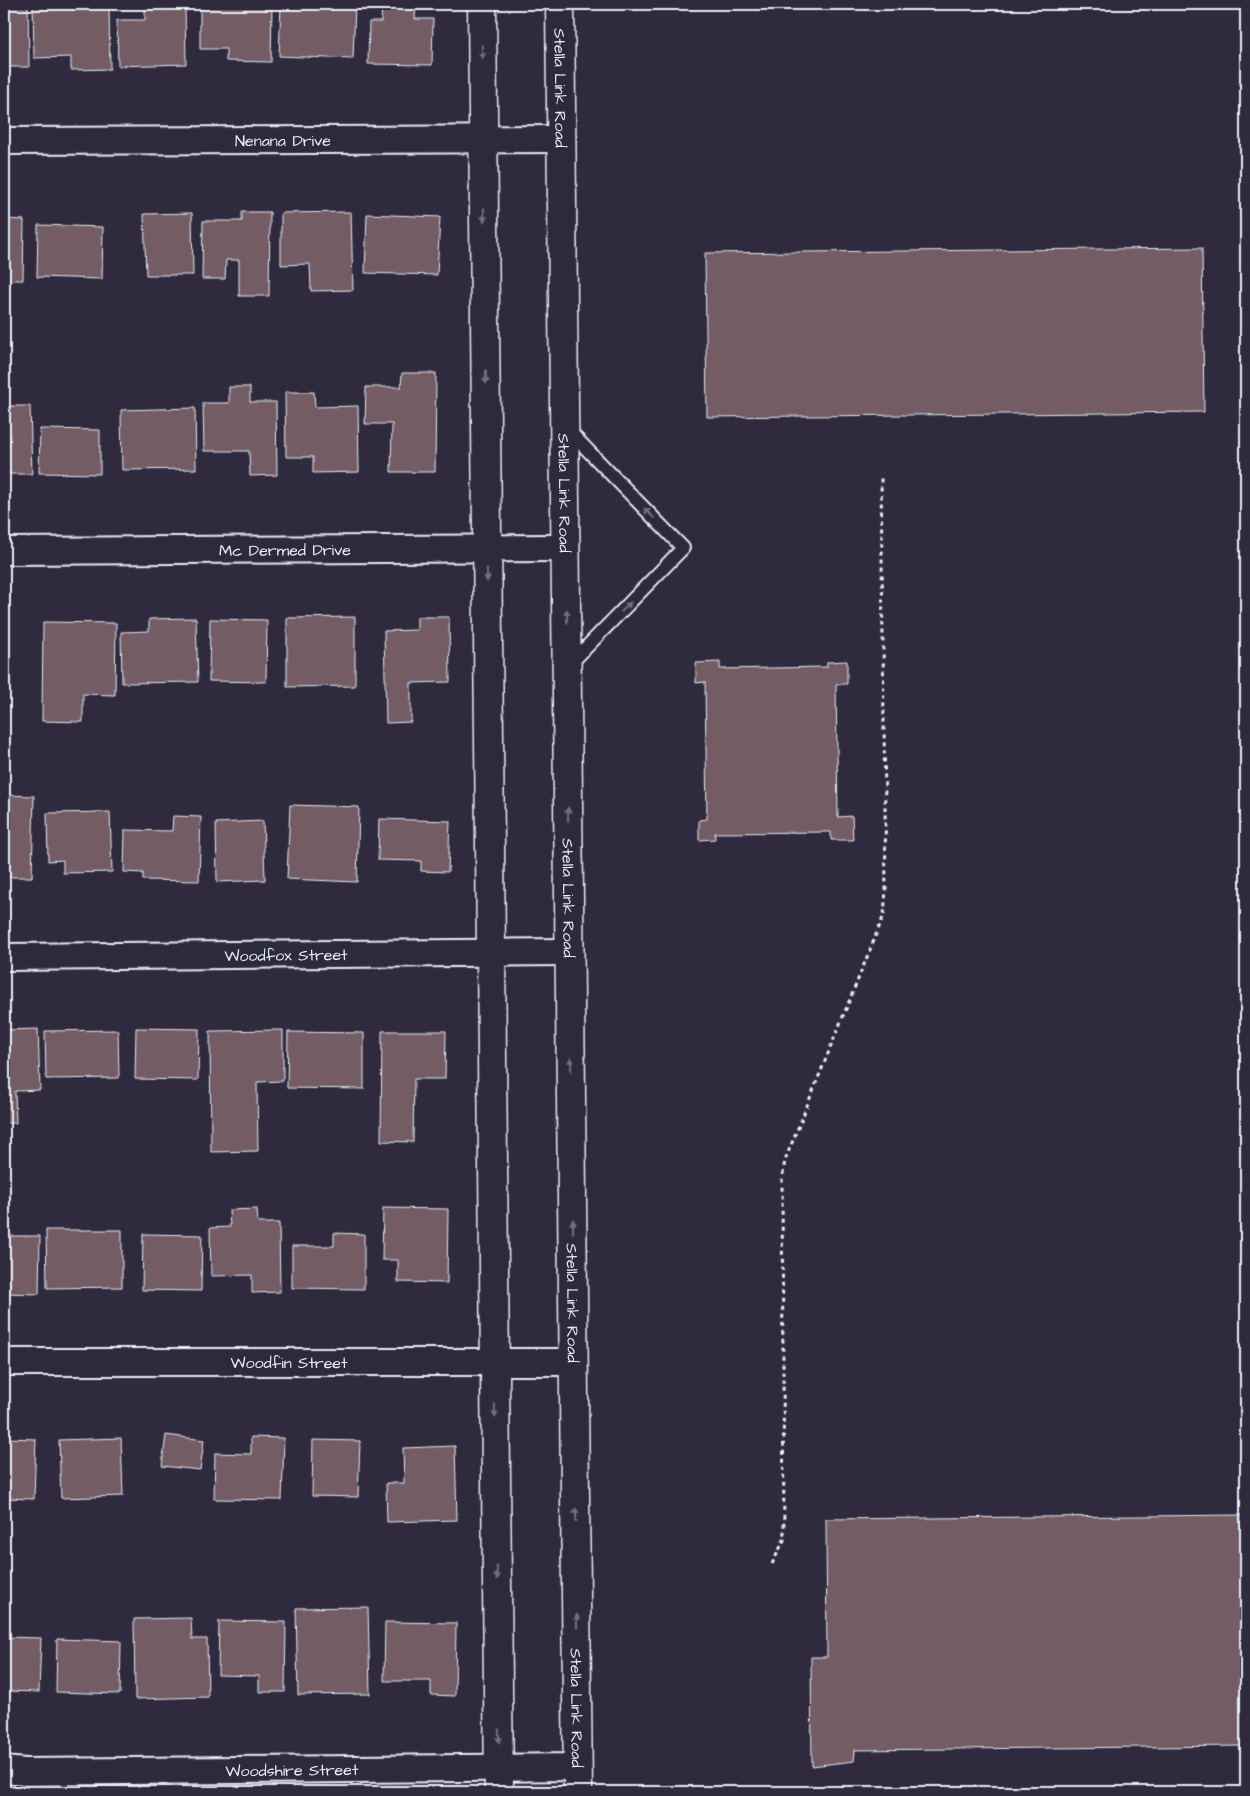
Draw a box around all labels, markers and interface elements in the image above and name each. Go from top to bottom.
street label: Stella Link Road [548,28,571,148]
one-way arrow [479,45,487,61]
street label: Nenana Drive [235,130,331,152]
one-way arrow [480,207,488,223]
one-way arrow [482,370,490,386]
street label: Stella Link Road [552,433,576,553]
one-way arrow [643,508,655,520]
street label: Mc Dermed Drive [219,539,351,562]
one-way arrow [483,567,491,583]
one-way arrow [620,601,632,613]
one-way arrow [562,608,570,624]
one-way arrow [564,806,572,822]
street label: Stella Link Road [556,838,580,958]
street label: Woodfox Street [224,944,348,967]
one-way arrow [567,1055,575,1071]
one-way arrow [569,1218,577,1234]
street label: Stella Link Road [560,1243,584,1363]
street label: Woodfin Street [231,1352,348,1374]
one-way arrow [492,1403,500,1419]
one-way arrow [572,1507,580,1523]
one-way arrow [493,1565,501,1581]
one-way arrow [573,1613,581,1629]
street label: Stella Link Road [565,1648,588,1768]
one-way arrow [495,1728,503,1744]
street label: Woodshire Street [225,1759,359,1782]

